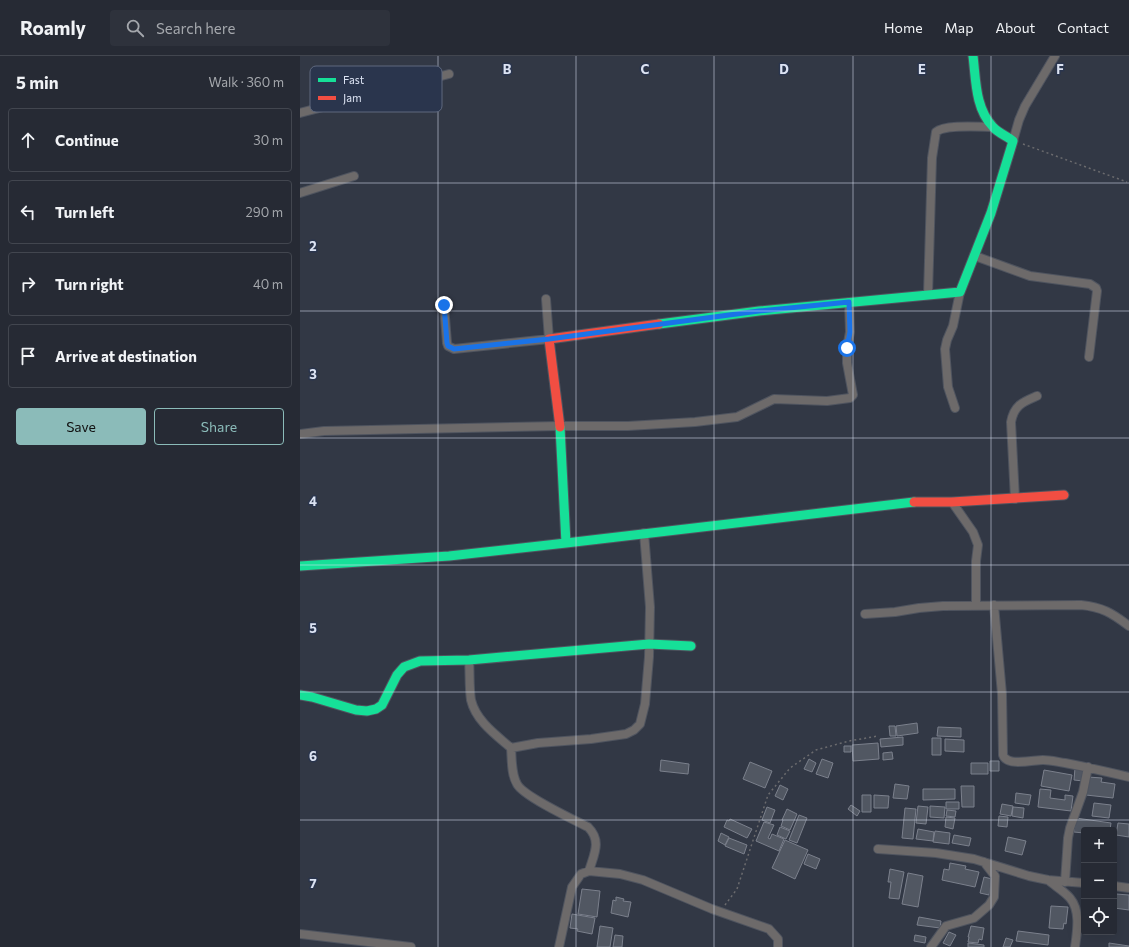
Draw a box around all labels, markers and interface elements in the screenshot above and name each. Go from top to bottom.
search box [110,10,390,46]
text: Roamly [20,16,86,39]
icon: search [124,17,146,39]
text: Search here [156,19,235,37]
text: Home [884,19,923,36]
text: Map [945,19,973,36]
text: About [995,19,1035,36]
text: Contact [1057,19,1109,36]
text: B [503,61,512,77]
text: C [641,61,650,77]
text: D [779,61,789,77]
text: E [918,61,926,77]
text: F [1056,61,1064,77]
legend [310,66,442,112]
text: 5 min [16,72,59,93]
text: Fast [343,73,365,86]
text: Walk · 360 m [209,74,284,90]
text: Jam [343,91,362,105]
icon: ahead [17,129,39,151]
text: Continue [55,131,119,149]
text: 30 m [253,132,283,148]
icon: left [17,201,39,223]
text: Turn left [55,203,114,221]
text: 290 m [246,204,283,220]
text: 2 [309,238,317,254]
icon: right [17,273,39,295]
text: Turn right [55,275,124,293]
text: 40 m [253,276,283,292]
route end [435,296,453,314]
route start [838,339,856,357]
icon: arrive [17,345,39,367]
text: Arrive at destination [55,347,197,365]
text: 3 [309,366,317,382]
button: Save [16,408,146,445]
button: Share [154,408,284,445]
text: 4 [309,493,317,509]
text: 5 [309,620,317,636]
text: 6 [309,748,317,764]
map controls [1081,827,1117,935]
button: + [1081,827,1117,863]
button: − [1081,863,1117,899]
text: 7 [309,875,317,891]
button: locate [1081,899,1117,935]

